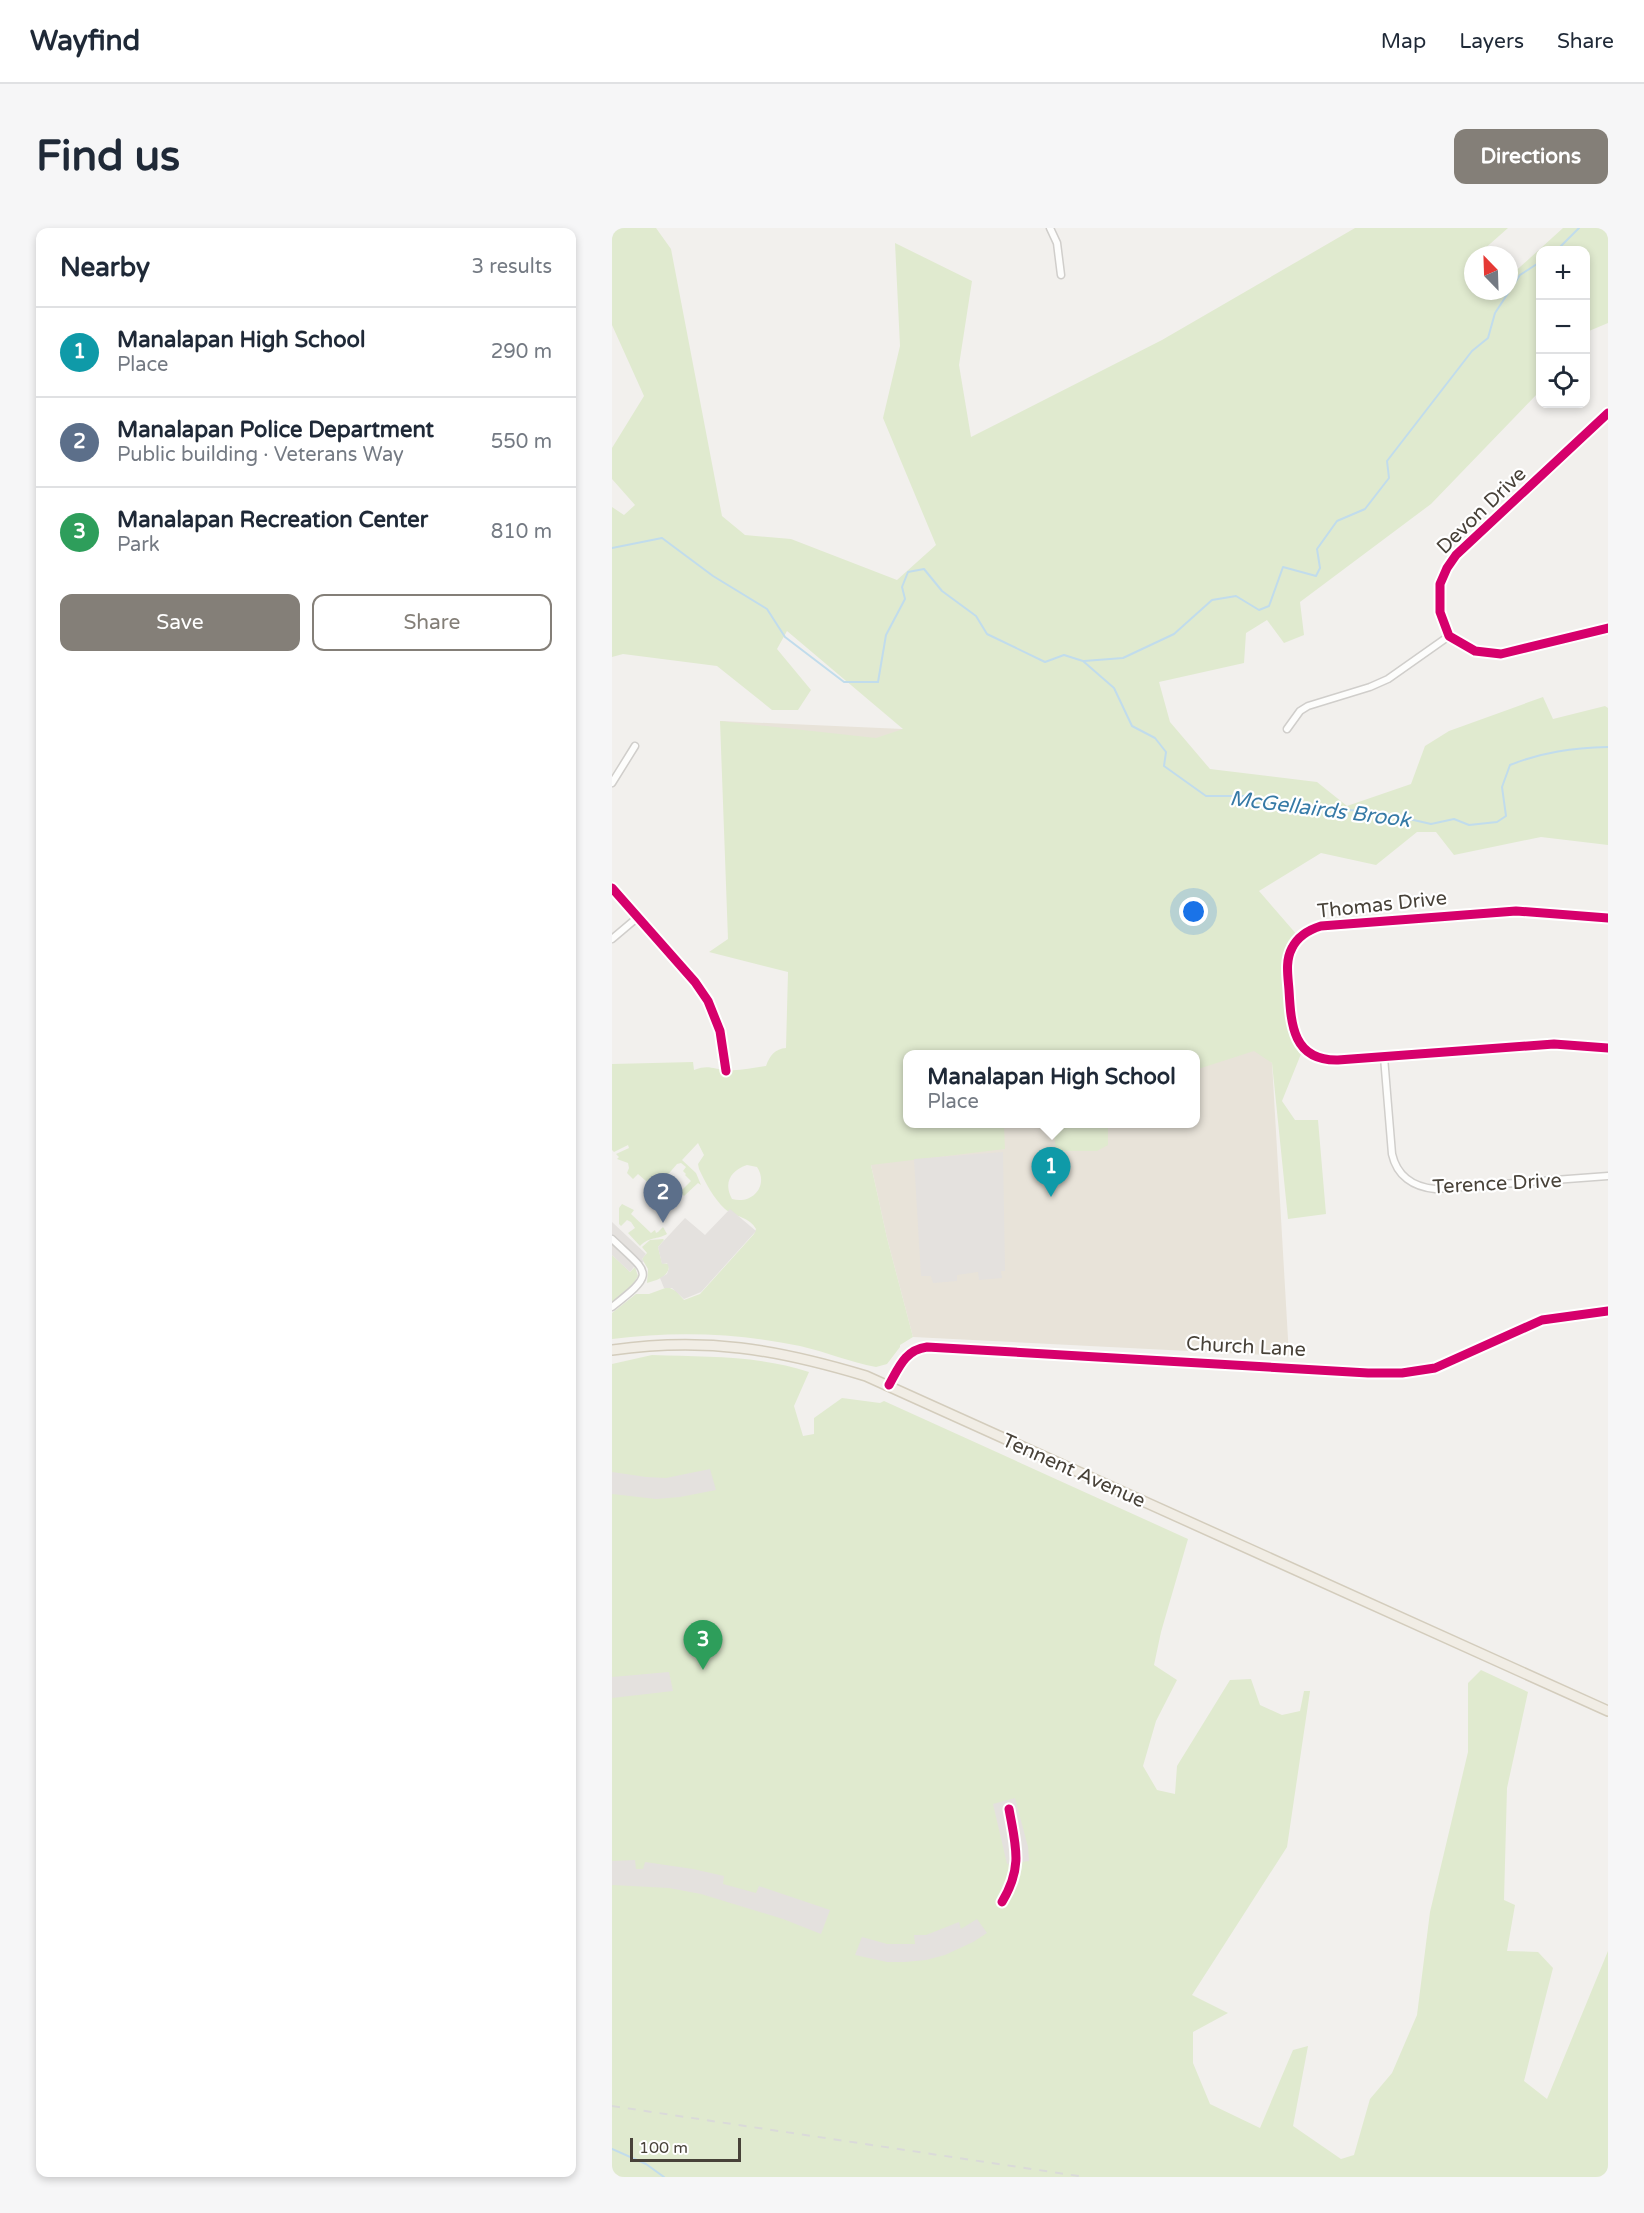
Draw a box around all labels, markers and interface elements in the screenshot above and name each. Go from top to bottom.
text: Wayfind [30,24,140,58]
text: Map [1381,29,1426,54]
text: Layers [1459,29,1524,54]
text: Share [1557,29,1614,54]
button: Directions [1454,129,1608,184]
text: Find us [36,131,180,182]
north arrow [1464,246,1518,300]
map controls [1536,246,1590,408]
button: + [1536,246,1590,300]
text: Nearby [60,252,150,283]
text: 3 results [472,255,552,279]
button: − [1536,300,1590,354]
text: Manalapan High School [117,327,365,353]
text: 1 [73,340,86,364]
text: 290 m [491,340,552,364]
text: Place [117,353,168,377]
button: locate [1536,354,1590,408]
text: Manalapan Police Department [117,417,434,443]
text: 2 [73,430,86,454]
text: 550 m [491,430,552,454]
text: Public building · Veterans Way [117,443,404,467]
street label: Devon Drive [1432,462,1531,559]
text: Manalapan Recreation Center [117,507,428,533]
text: 3 [73,520,86,544]
text: 810 m [491,520,552,544]
text: Park [117,533,160,557]
button: Save [60,594,300,651]
button: Share [312,594,552,651]
water label: McGellairds Brook [1228,786,1413,833]
street label: Thomas Drive [1316,886,1448,924]
your location [1179,897,1208,926]
popup [903,1050,1200,1128]
text: Manalapan High School [927,1064,1176,1090]
text: Place [927,1090,979,1114]
pin: 1 [1032,1148,1070,1197]
street label: Terence Drive [1432,1169,1562,1199]
pin: 2 [644,1174,682,1223]
street label: Church Lane [1185,1332,1306,1362]
street label: Tennent Avenue [998,1429,1149,1513]
pin: 3 [684,1620,722,1670]
scale bar [630,2135,741,2162]
text: 100 m [639,2138,688,2158]

